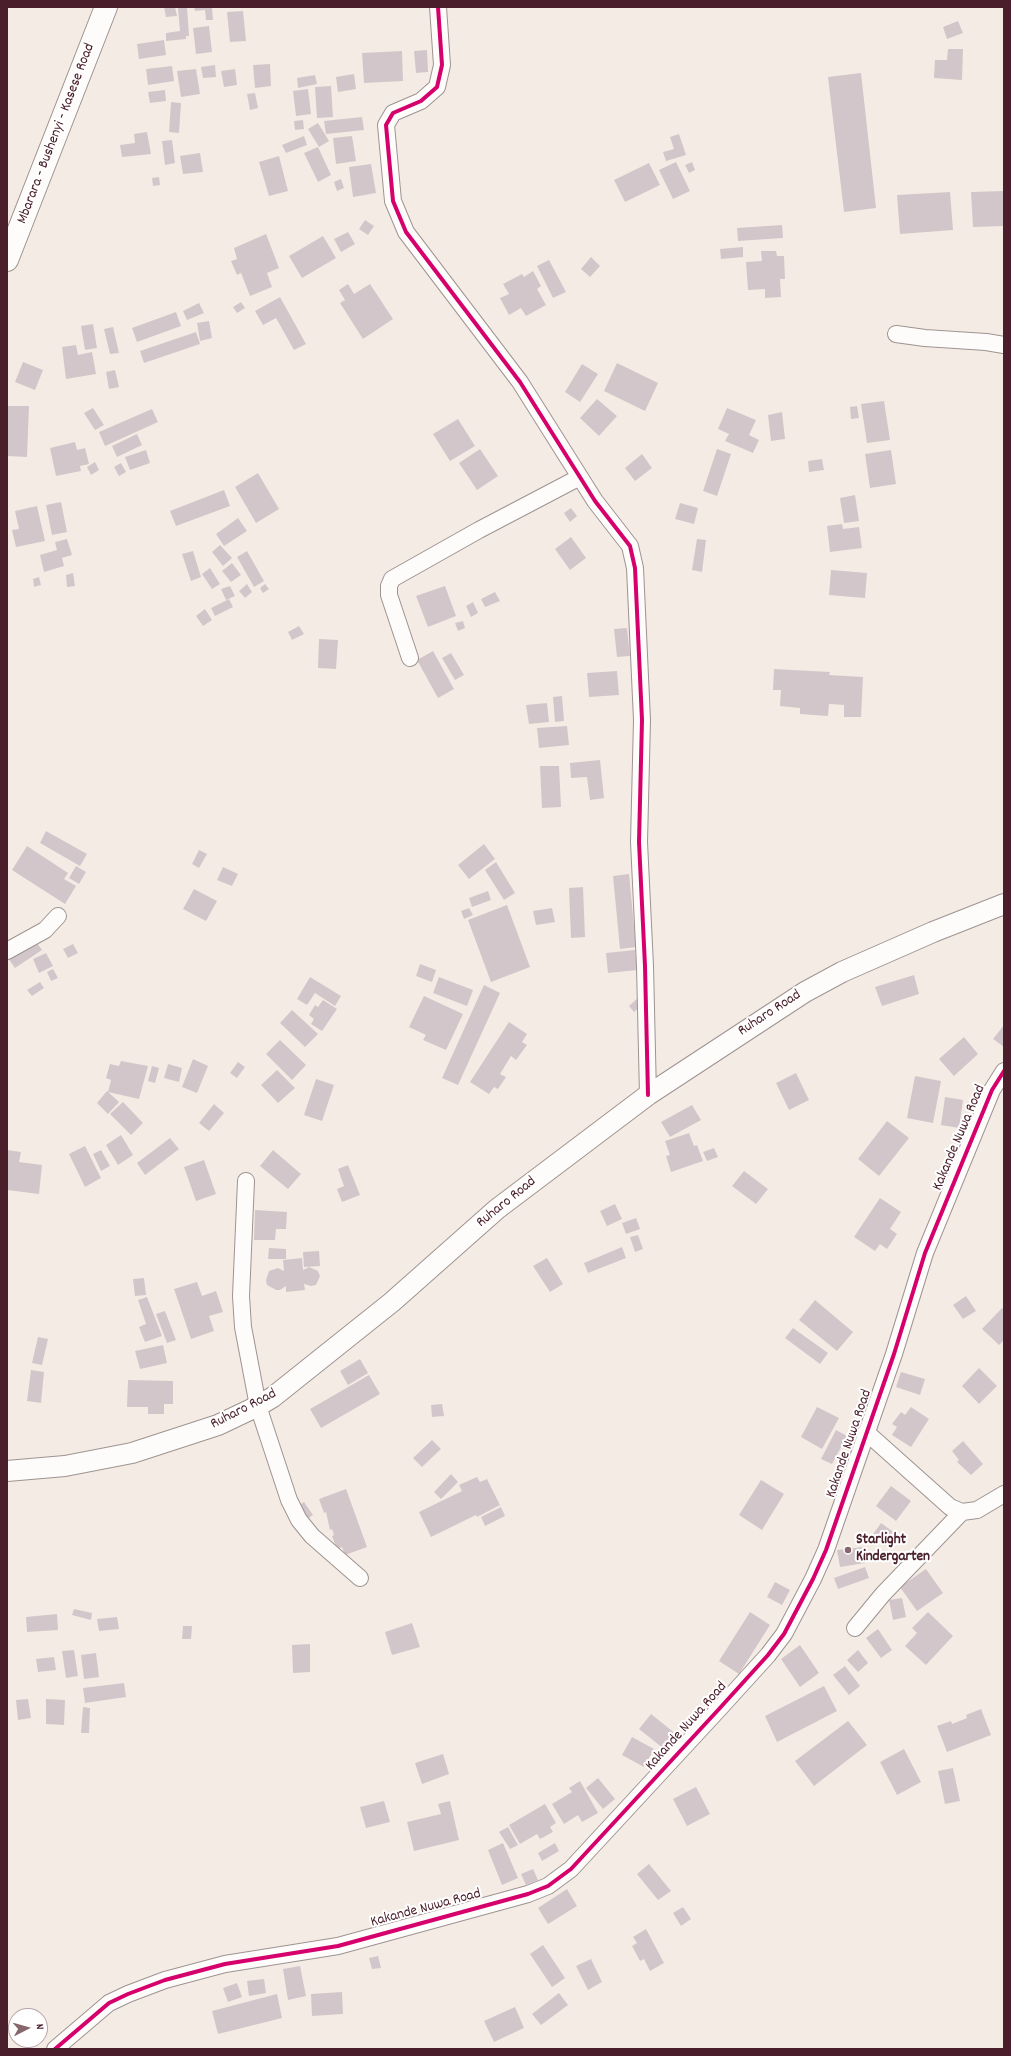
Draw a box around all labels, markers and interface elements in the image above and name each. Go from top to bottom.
street label: Mbarara - Bushenyi - Kasese Road [14,41,100,227]
street label: Ruharo Road [735,987,805,1041]
street label: Kakande Nuwa Road [930,1082,990,1194]
street label: Ruharo Road [474,1174,540,1232]
street label: Ruharo Road [208,1386,280,1434]
street label: Kakande Nuwa Road [823,1388,877,1500]
place label: Starlight Kindergarten [856,1532,930,1567]
marker: Starlight Kindergarten [843,1545,853,1555]
street label: Kakande Nuwa Road [642,1679,732,1775]
street label: Kakande Nuwa Road [369,1886,483,1932]
north arrow [8,2008,48,2048]
text: N [31,2023,47,2030]

